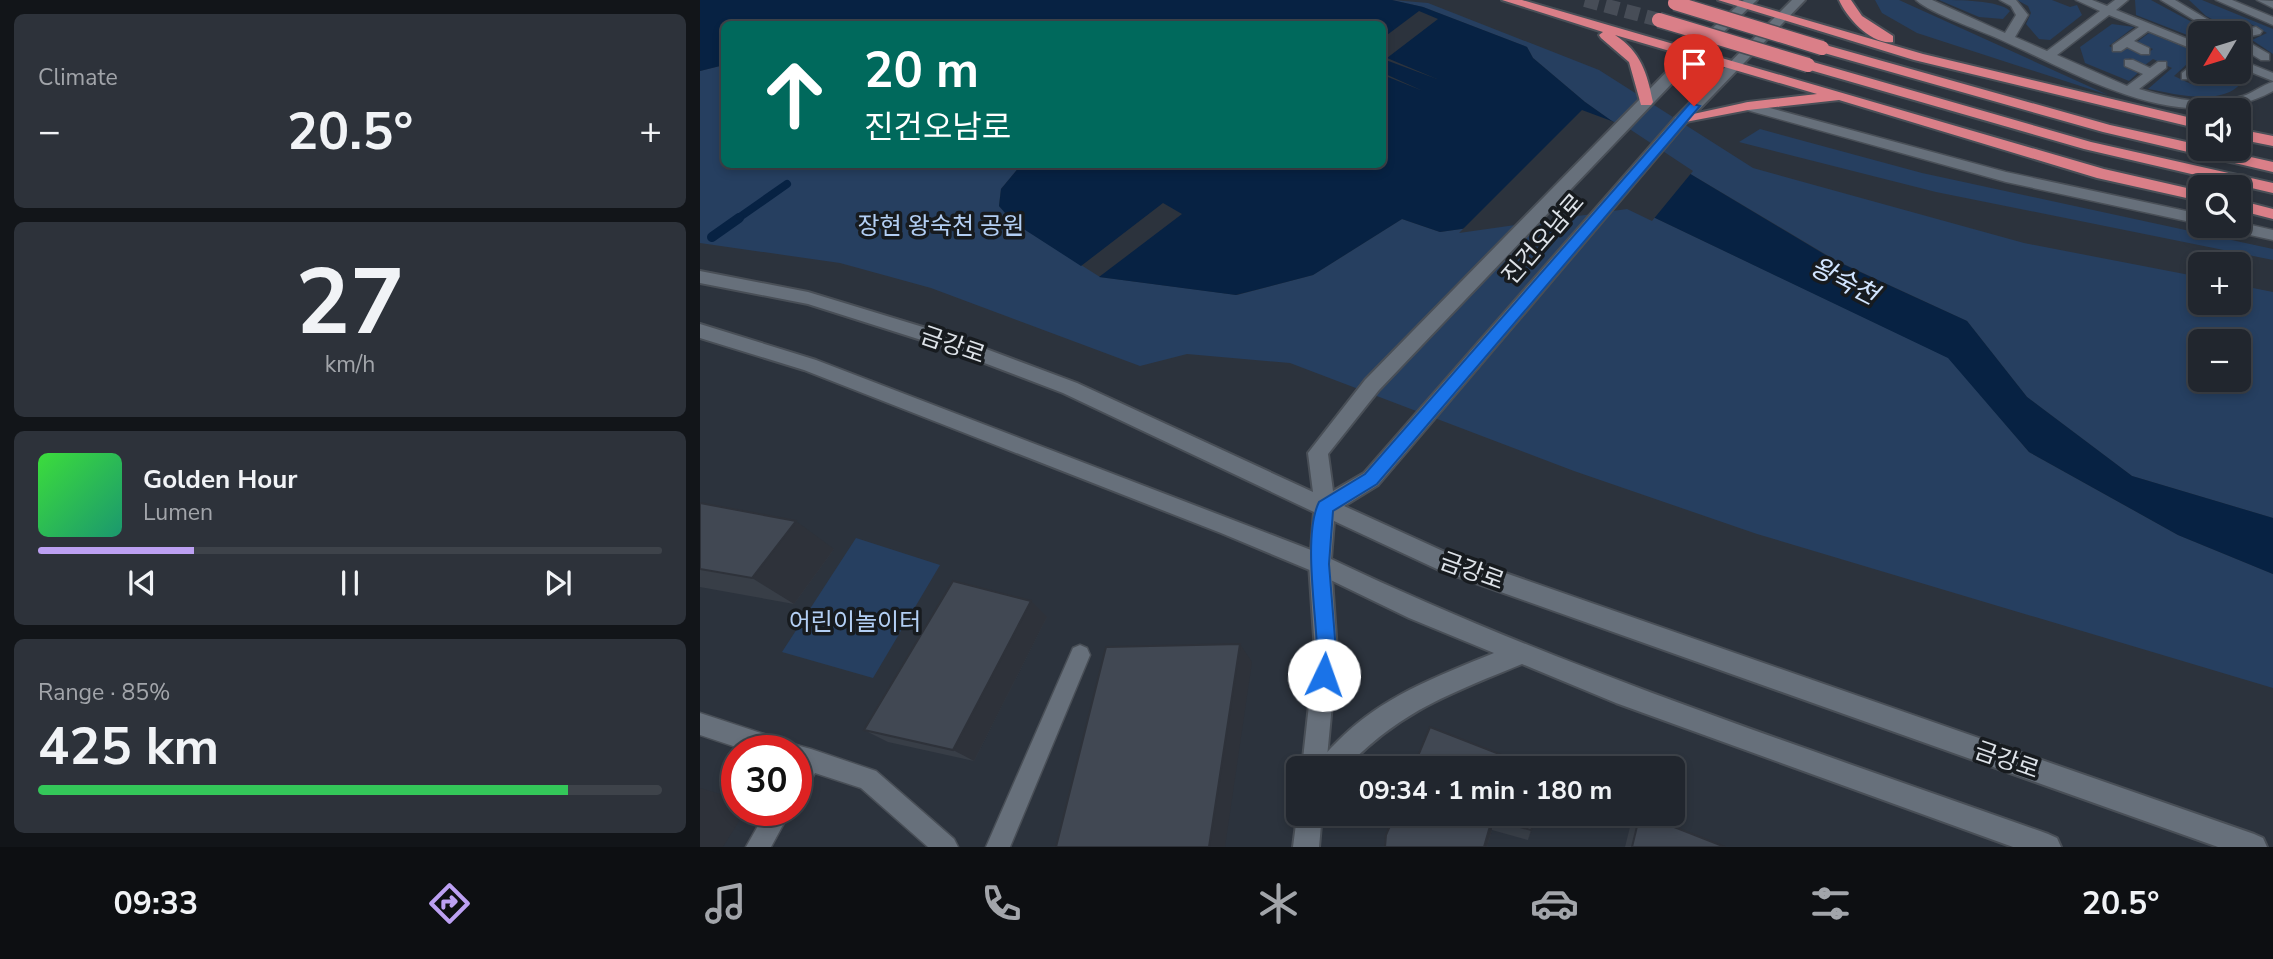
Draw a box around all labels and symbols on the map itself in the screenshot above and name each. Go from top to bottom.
north arrow [2188,21,2250,84]
pin [1664,34,1724,106]
street label: 진건오남로 [1495,187,1591,291]
park label: 장현 왕숙천 공원 [858,210,1024,242]
water label: 왕숙천 [1804,249,1887,314]
street label: 금강로 [916,319,990,371]
street label: 금강로 [1435,545,1509,597]
park label: 어린이놀이터 [789,606,921,638]
position arrow [1287,638,1361,712]
street label: 금강로 [1970,734,2044,786]
speed limit sign: 30 [721,735,812,826]

